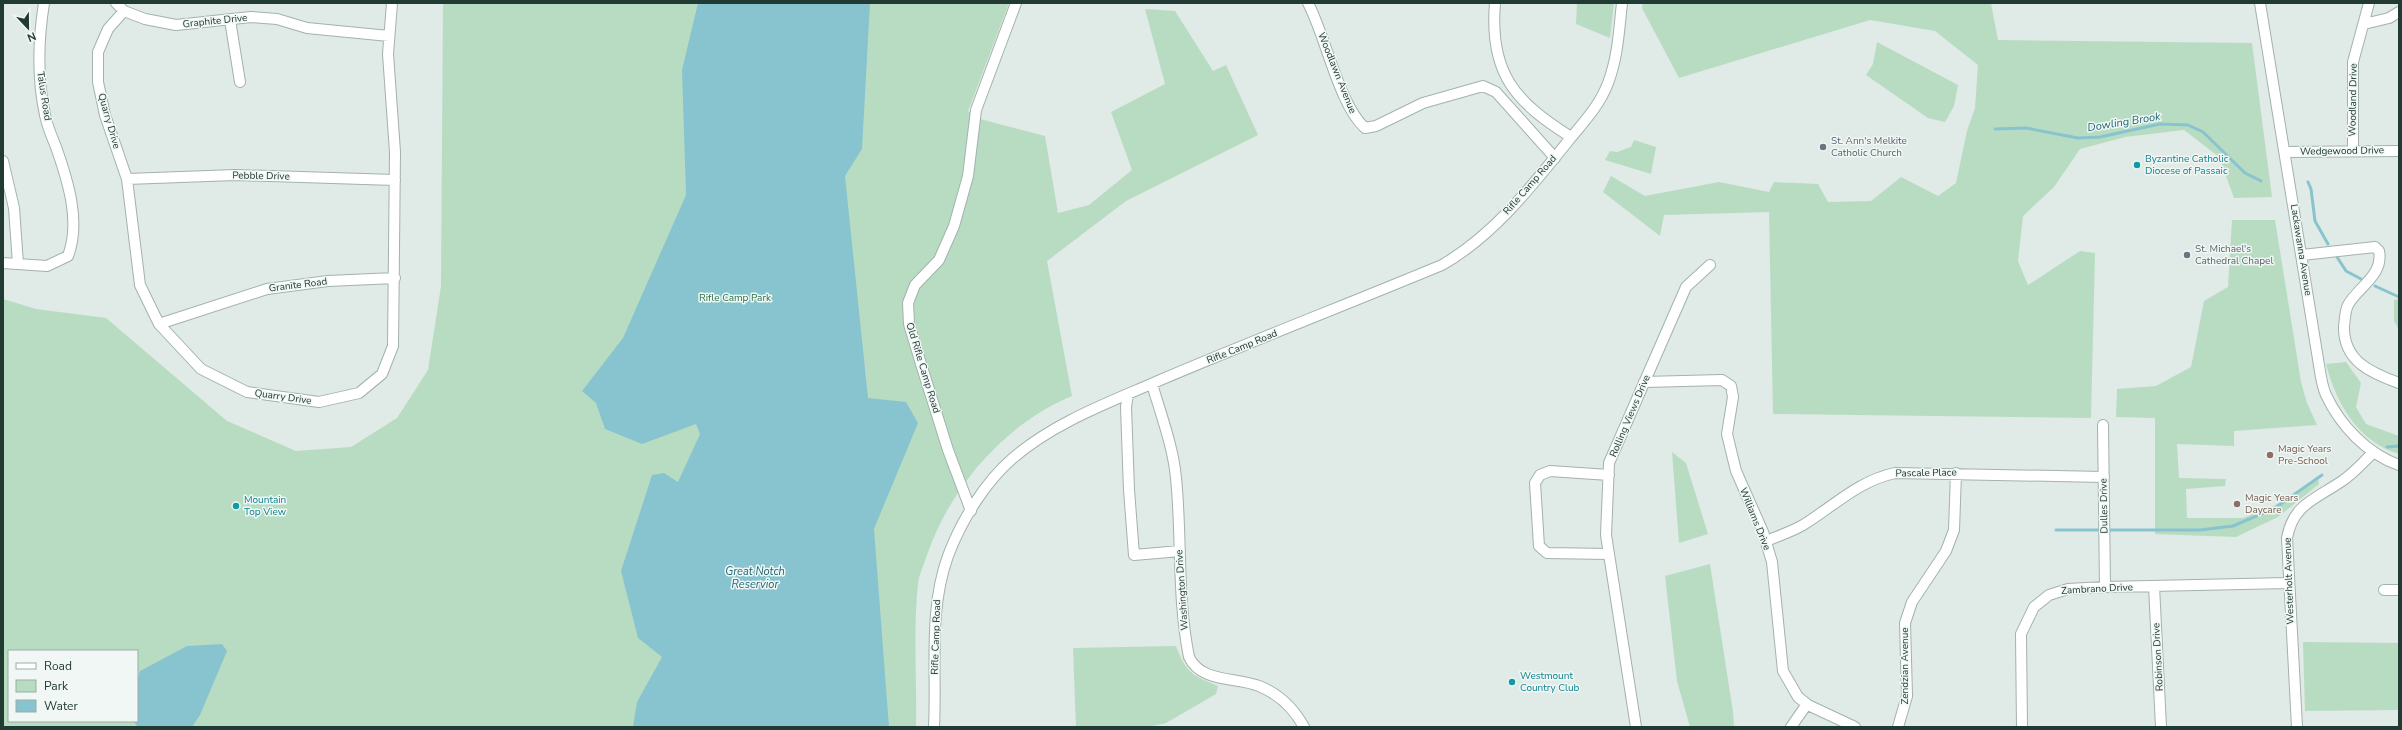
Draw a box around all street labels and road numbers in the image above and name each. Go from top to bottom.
street label: Graphite Drive [182,11,248,31]
street label: Woodlawn Avenue [1314,30,1360,116]
street label: Woodland Drive [2345,63,2361,137]
street label: Talus Road [33,70,55,122]
street label: Quarry Drive [94,91,124,151]
street label: Wedgewood Drive [2300,143,2384,159]
street label: Rifle Camp Road [1500,152,1560,218]
street label: Pebble Drive [232,168,290,184]
street label: Lackawanna Avenue [2287,203,2315,297]
street label: Granite Road [268,274,328,296]
street label: Old Rifle Camp Road [903,321,944,415]
street label: Rifle Camp Road [1204,326,1280,368]
street label: Rolling Views Drive [1606,373,1654,459]
street label: Quarry Drive [254,386,312,408]
street label: Pascale Place [1895,465,1957,481]
street label: Dulles Drive [2097,478,2111,534]
street label: Williams Drive [1736,486,1774,552]
street label: Westerholt Avenue [2280,537,2298,625]
street label: Washington Drive [1172,549,1192,631]
street label: Zambrano Drive [2061,580,2133,598]
street label: Rifle Camp Road [928,599,944,675]
street label: Robinson Drive [2149,623,2167,691]
street label: Zendzian Avenue [1898,627,1912,705]

